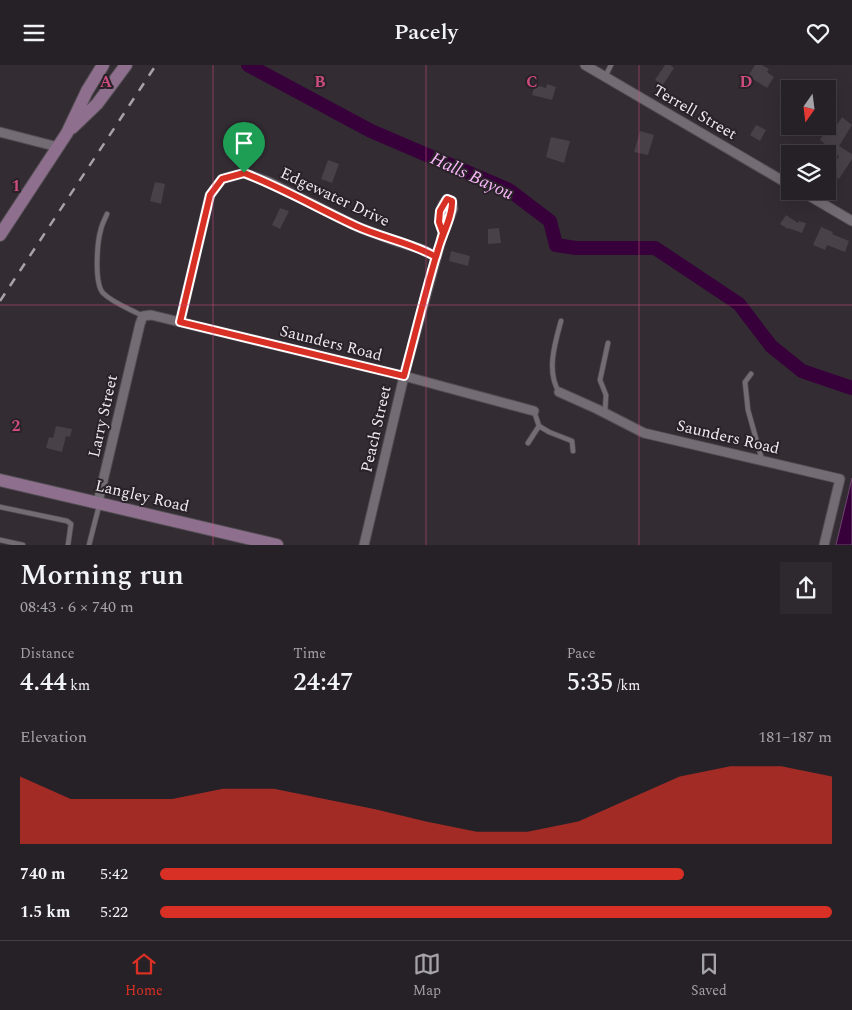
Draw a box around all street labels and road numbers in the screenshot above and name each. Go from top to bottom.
street label: Terrell Street [648,78,742,146]
street label: Edgewater Drive [276,161,394,233]
street label: Saunders Road [277,319,385,367]
street label: Larry Street [82,372,124,460]
street label: Peach Street [354,383,398,475]
street label: Saunders Road [674,414,782,461]
street label: Langley Road [93,474,191,518]

